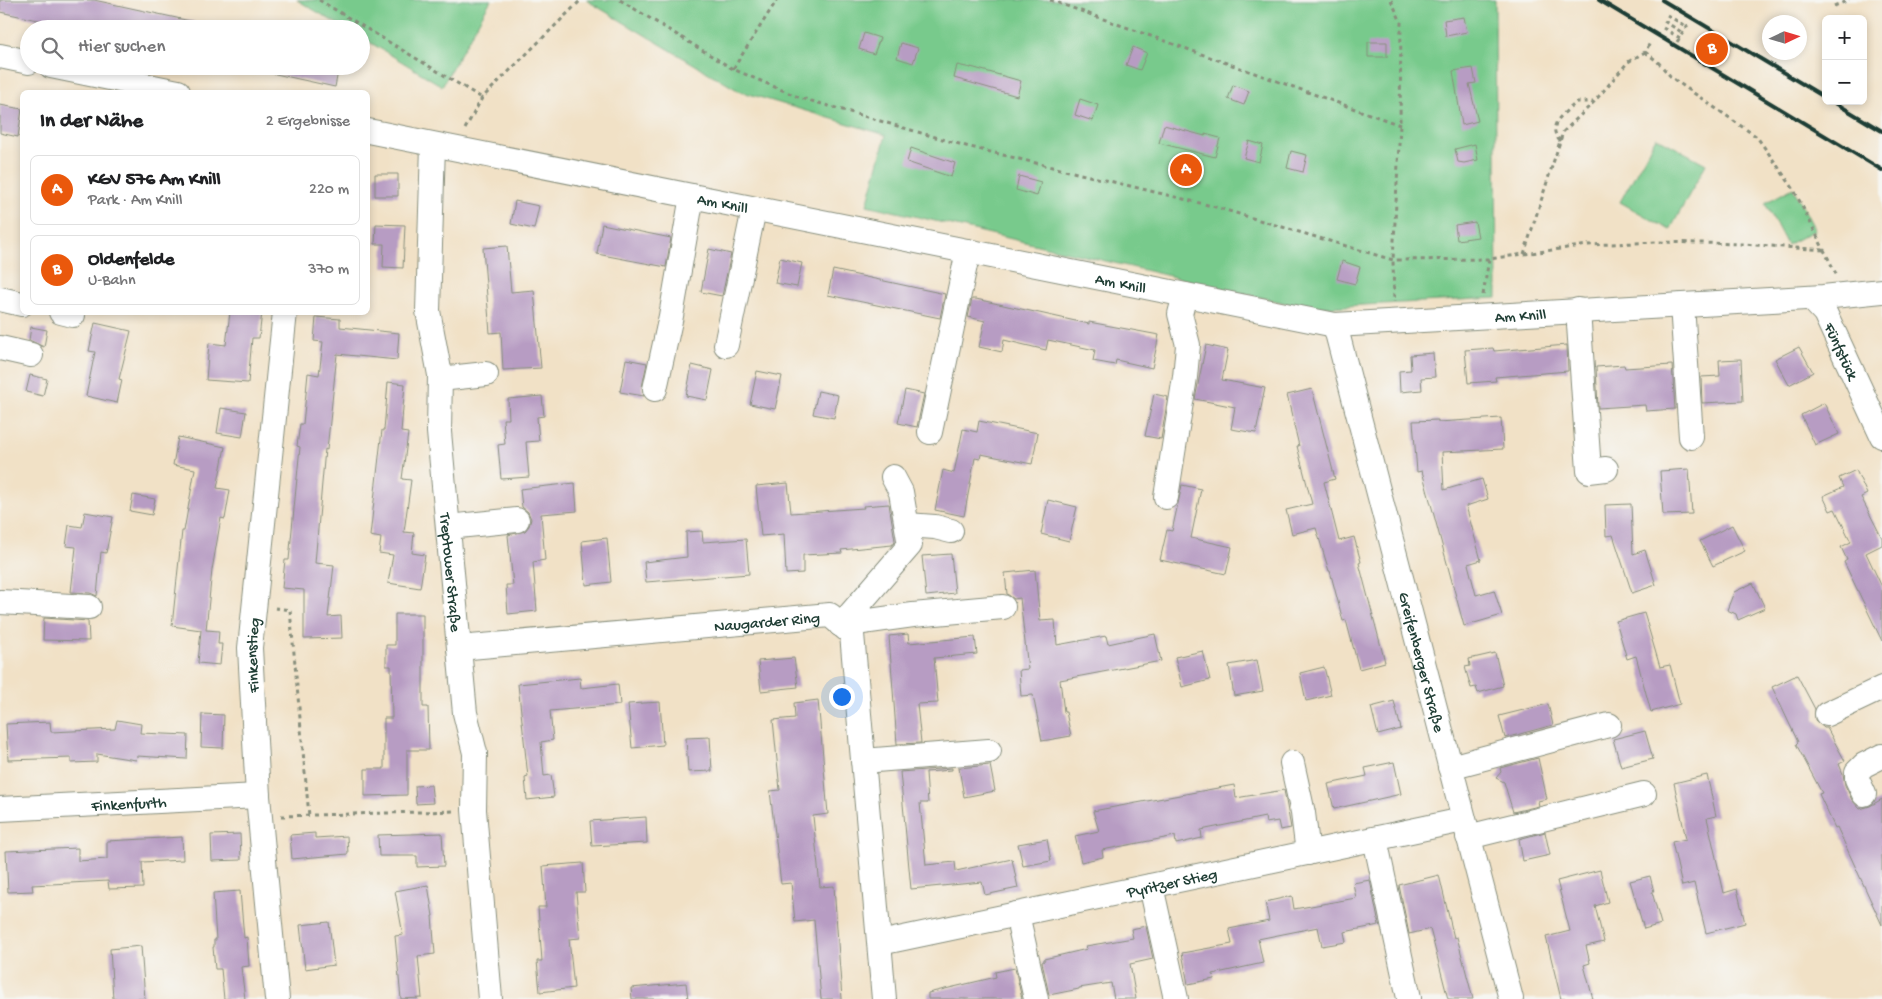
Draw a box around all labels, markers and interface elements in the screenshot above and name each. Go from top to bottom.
north arrow [1762,15,1807,60]
map controls [1822,15,1867,105]
button: + [1822,15,1867,60]
search box [20,20,370,75]
pin: B [1696,30,1728,68]
icon: search [38,34,66,62]
text: Hier suchen [78,36,165,59]
button: − [1822,60,1867,105]
text: In der Nähe [40,110,143,135]
text: 2 Ergebnisse [266,113,350,132]
pin: A [1170,151,1202,189]
text: KGV 576 Am Knill [88,169,221,192]
text: A [52,181,62,200]
text: 220 m [309,181,349,200]
street label: Am Knill [695,191,749,220]
text: Park · Am Knill [88,192,183,211]
text: Oldenfelde [88,249,174,272]
text: B [53,261,61,280]
text: 370 m [308,261,349,280]
street label: Am Knill [1093,271,1147,300]
text: U-Bahn [88,272,136,291]
street label: Am Knill [1494,307,1547,329]
street label: Fünfstück [1817,320,1861,385]
street label: Treptower Straße [433,511,464,634]
street label: Greifenberger Straße [1392,591,1447,735]
street label: Naugarder Ring [713,610,821,638]
street label: Finkenstieg [244,617,266,694]
your location [829,684,855,710]
street label: Finkenfurth [90,795,168,817]
street label: Pyritzer Stieg [1124,866,1219,904]

